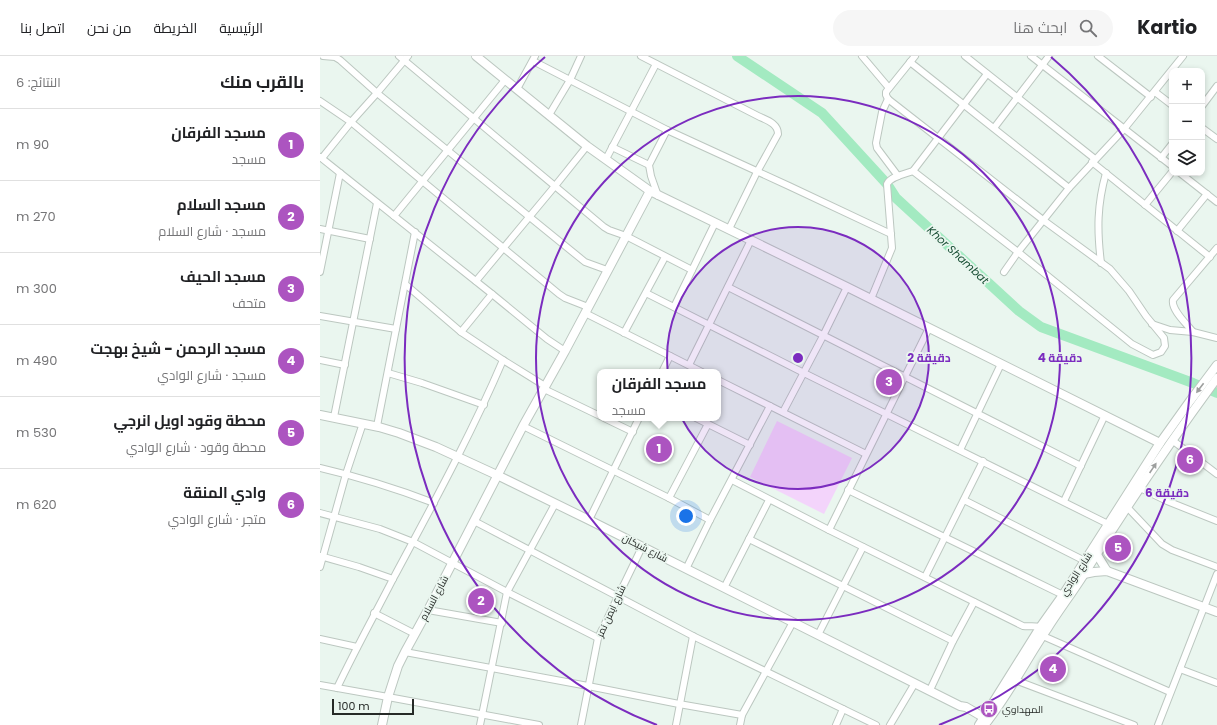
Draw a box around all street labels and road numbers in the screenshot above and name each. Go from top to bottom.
street label: شارع شيكان [620,530,670,566]
street label: شارع الوادي [1056,549,1096,599]
street label: شارع السلام [416,573,452,623]
street label: شارع ايمن نمر [592,582,630,641]

